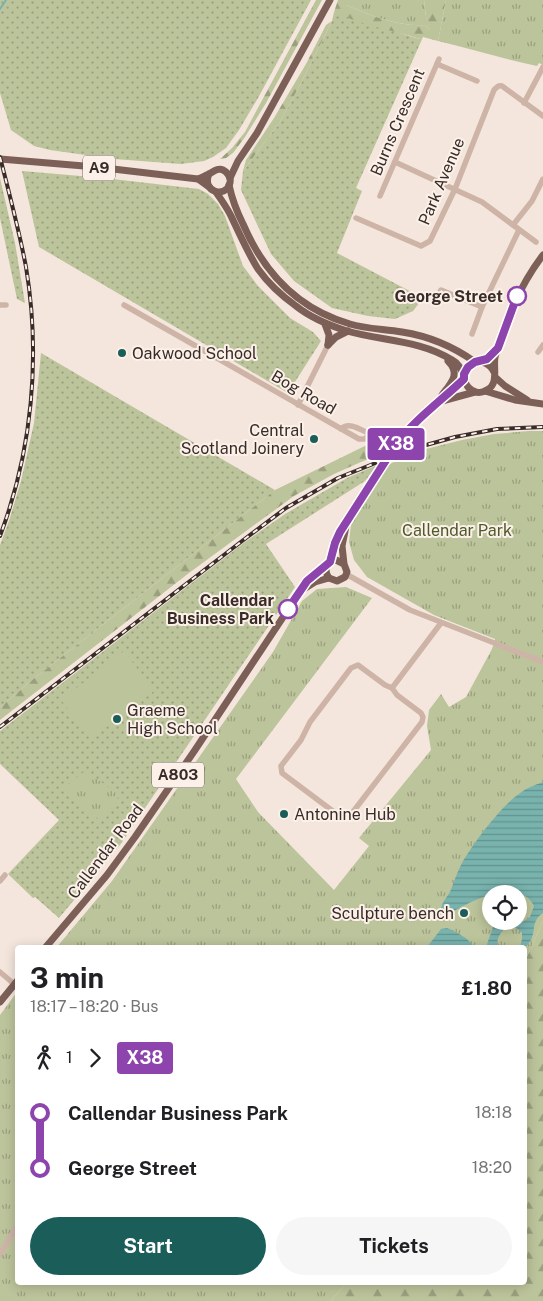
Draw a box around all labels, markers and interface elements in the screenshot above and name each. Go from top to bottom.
street label: Burns Crescent [366,66,429,179]
street label: Park Avenue [415,135,468,228]
road number: A9 [83,156,115,180]
marker: George Street [507,286,527,306]
place label: George Street [394,287,503,306]
place label: Oakwood School [132,344,257,363]
marker: Oakwood School [116,347,128,359]
street label: Bog Road [268,366,339,419]
place label: Central Scotland Joinery [181,421,304,458]
line badge: X38 [367,428,425,460]
marker: Central Scotland Joinery [308,433,320,445]
text: X38 [378,433,414,454]
park label: Callendar Park [402,521,512,540]
place label: Callendar Business Park [167,591,274,628]
marker: Callendar Business Park [278,599,298,619]
place label: Graeme High School [127,701,218,738]
marker: Graeme High School [111,713,123,725]
road number: A803 [152,762,204,788]
street label: Callendar Road [64,800,147,902]
place label: Antonine Hub [294,805,396,824]
marker: Antonine Hub [278,808,290,820]
map controls [482,885,527,930]
button: locate [482,885,527,930]
place label: Sculpture bench [331,904,454,923]
marker: Sculpture bench [458,907,470,919]
text: 3 min [30,961,104,994]
text: £1.80 [462,977,512,999]
text: 18:17 – 18:20 · Bus [30,997,158,1016]
icon: walk [30,1044,58,1072]
icon: forward [81,1044,109,1072]
text: X38 [127,1047,163,1068]
text: 1 [66,1048,73,1067]
text: Callendar Business Park [68,1102,288,1124]
text: 18:18 [475,1103,512,1122]
text: George Street [68,1157,197,1179]
text: 18:20 [472,1158,512,1177]
button: Start [30,1217,266,1275]
button: Tickets [276,1217,512,1275]

